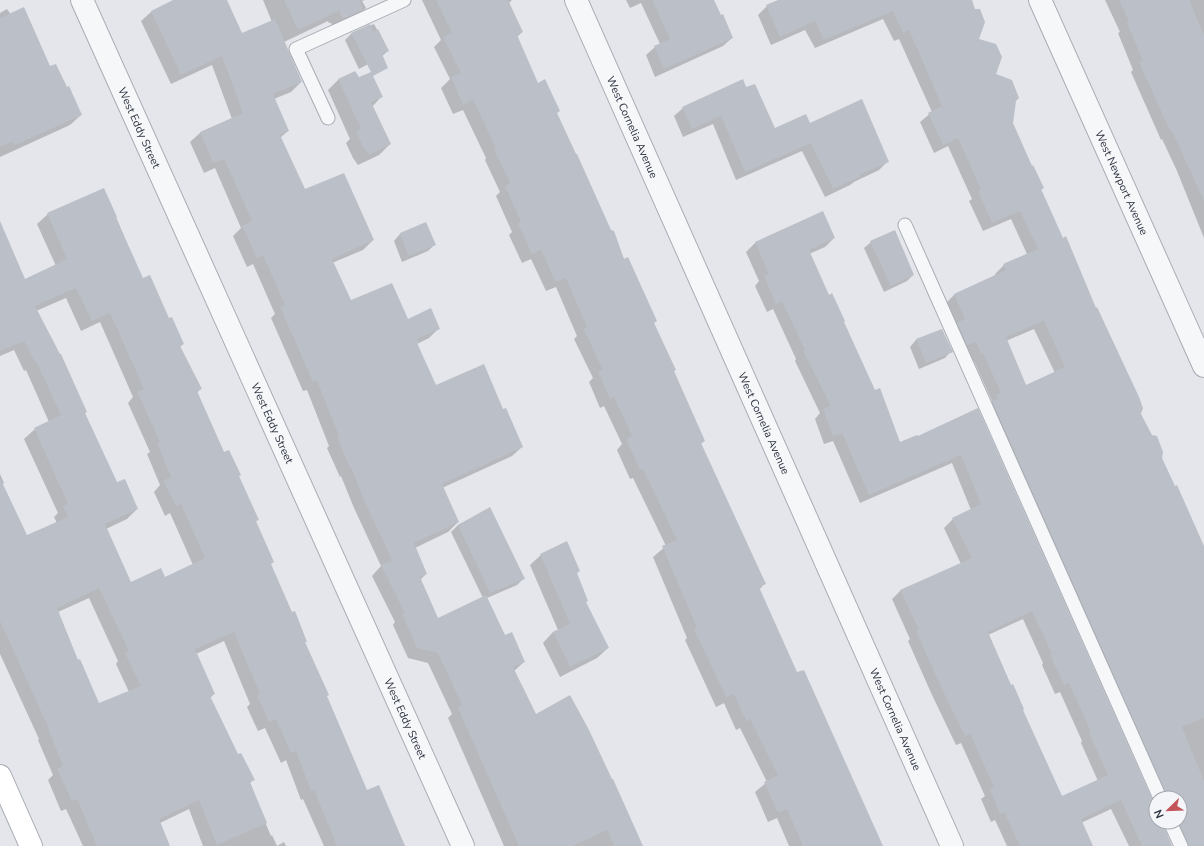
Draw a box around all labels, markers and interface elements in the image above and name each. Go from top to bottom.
street label: West Cornelia Avenue [603,74,661,181]
street label: West Eddy Street [114,85,164,171]
street label: West Newport Avenue [1091,128,1151,238]
street label: West Cornelia Avenue [734,370,793,477]
street label: West Eddy Street [247,381,297,466]
street label: West Cornelia Avenue [866,666,925,773]
street label: West Eddy Street [380,676,430,762]
north arrow [1148,790,1188,830]
text: N [1151,807,1168,820]

